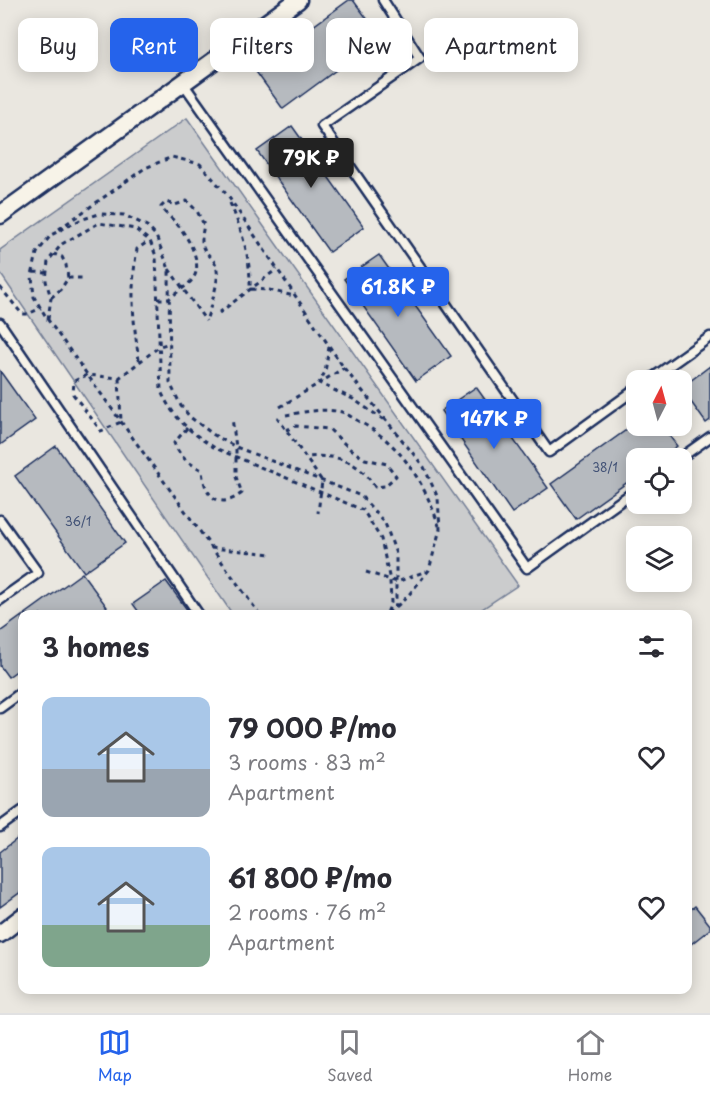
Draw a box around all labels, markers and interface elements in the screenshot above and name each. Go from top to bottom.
chip: Buy [18,18,98,72]
chip: Rent [110,18,198,72]
chip: Filters [210,18,314,72]
chip: New [326,18,412,72]
chip: Apartment [424,18,578,72]
pin: 79K ₽ [269,138,353,189]
text: 79K ₽ [283,142,339,172]
pin: 61.8K ₽ [343,267,453,318]
text: 61.8K ₽ [361,271,435,301]
north arrow [626,370,692,436]
map controls [626,370,692,592]
pin: 147K ₽ [445,399,543,450]
text: 147K ₽ [460,403,528,433]
button: locate [626,448,692,514]
house number: 38/1 [592,458,618,476]
house number: 36/1 [65,512,91,530]
button: layers [626,526,692,592]
text: 3 homes [42,627,149,666]
icon: filters [635,630,668,663]
text: 79 000 ₽/mo [228,708,397,747]
icon: home [90,721,162,793]
icon: heart [635,741,668,774]
text: 3 rooms · 83 m² [228,747,386,777]
text: Apartment [228,777,335,807]
text: 61 800 ₽/mo [228,858,392,897]
icon: home [90,871,162,943]
icon: heart [635,891,668,924]
text: 2 rooms · 76 m² [228,897,386,927]
text: Apartment [228,927,335,957]
tab: Map [98,1026,132,1086]
tab: Saved [327,1026,373,1086]
tab: Home [568,1026,612,1086]

